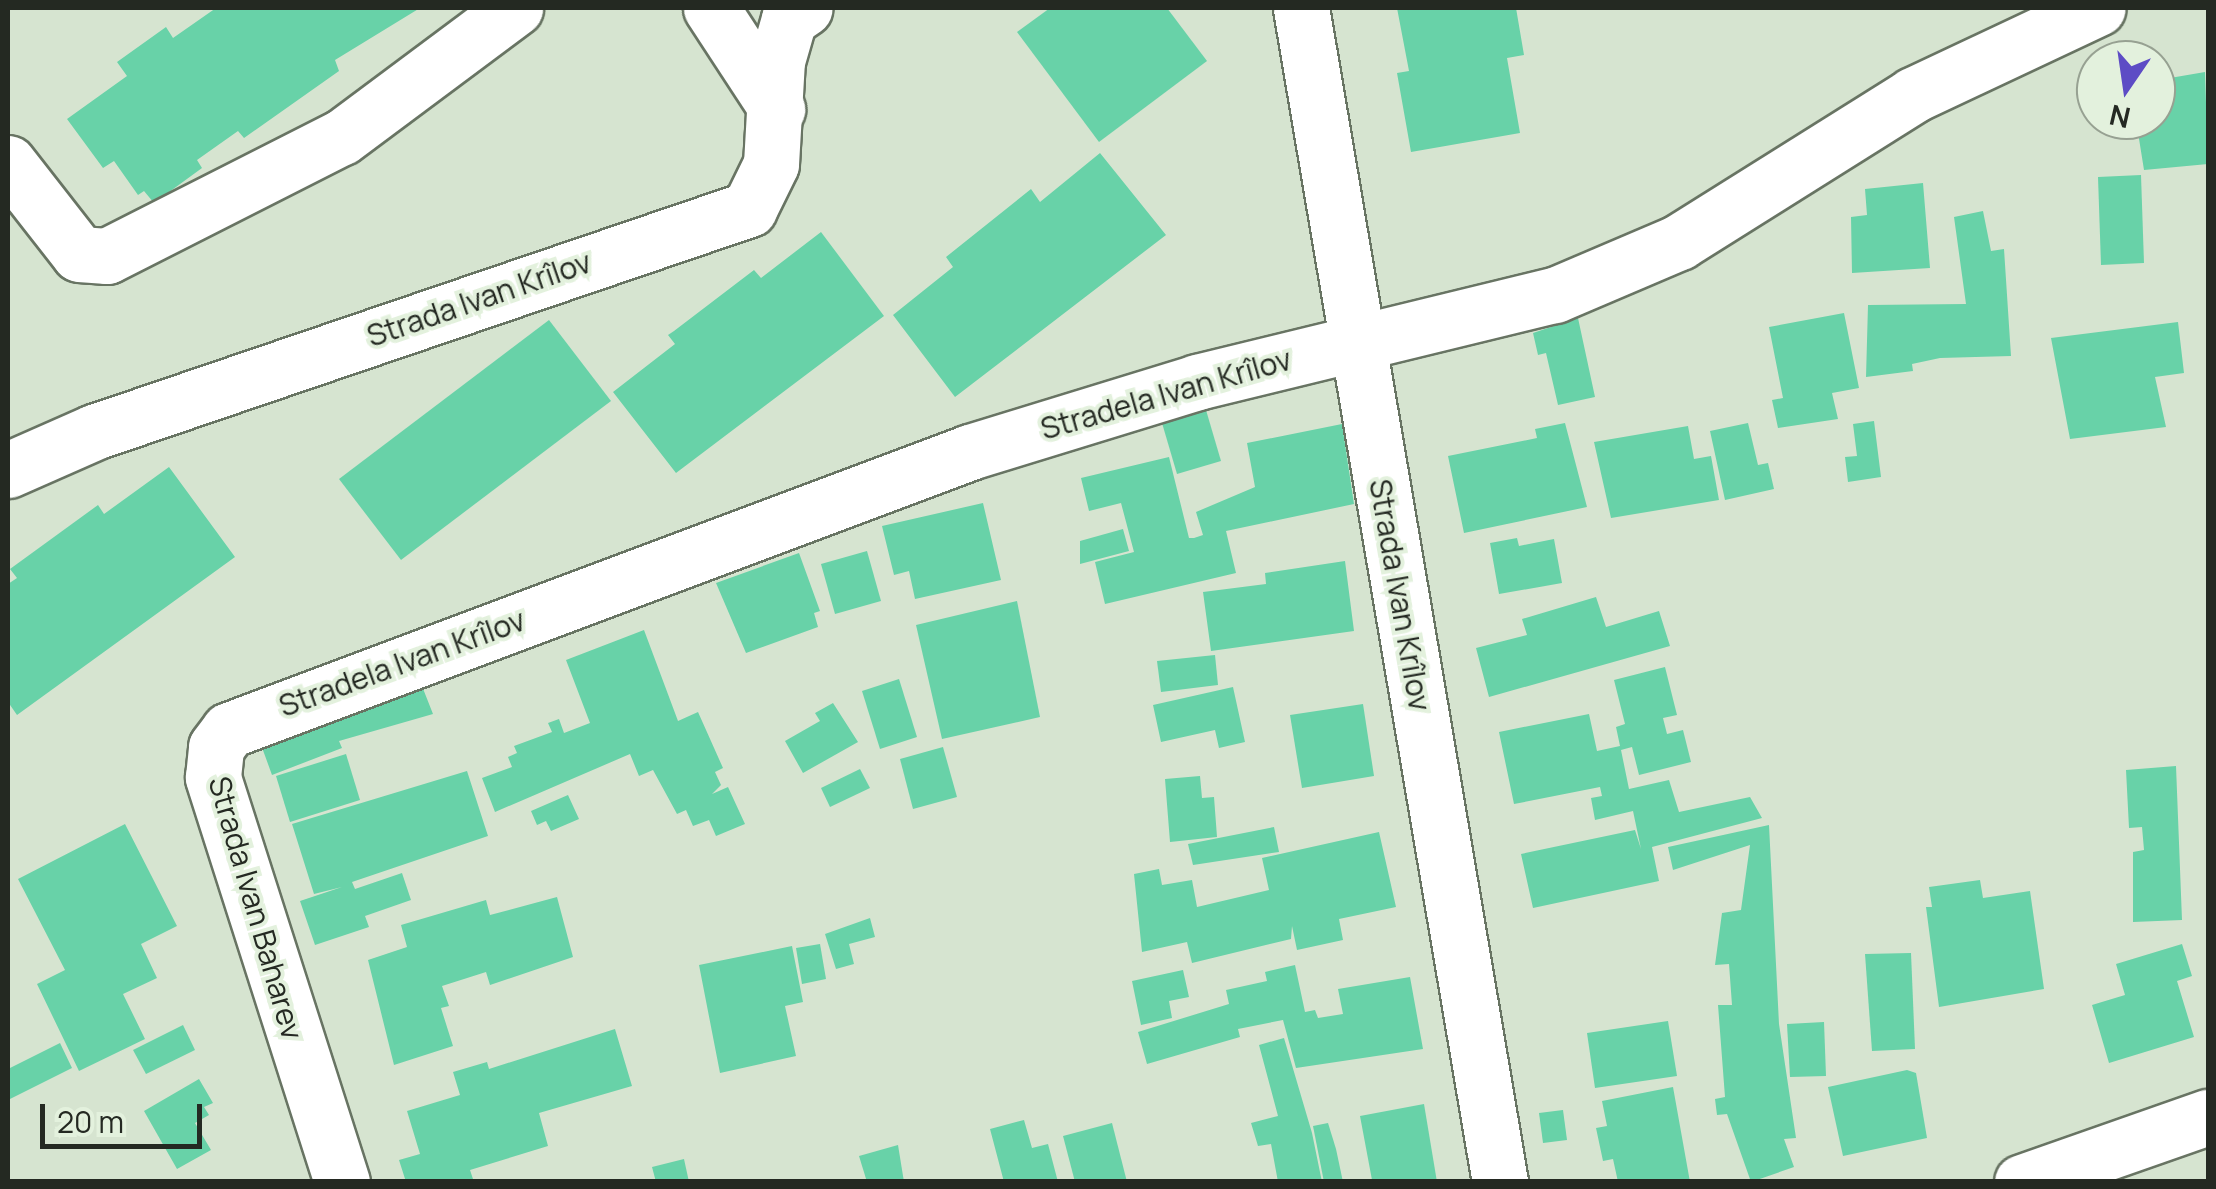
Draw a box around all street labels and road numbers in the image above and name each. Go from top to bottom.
street label: Strada Ivan Krîlov [362,244,596,354]
street label: Stradela Ivan Krîlov [1036,341,1296,447]
street label: Strada Ivan Krîlov [1362,476,1438,714]
street label: Stradela Ivan Krîlov [274,602,530,724]
street label: Strada Ivan Baharev [201,772,311,1044]

